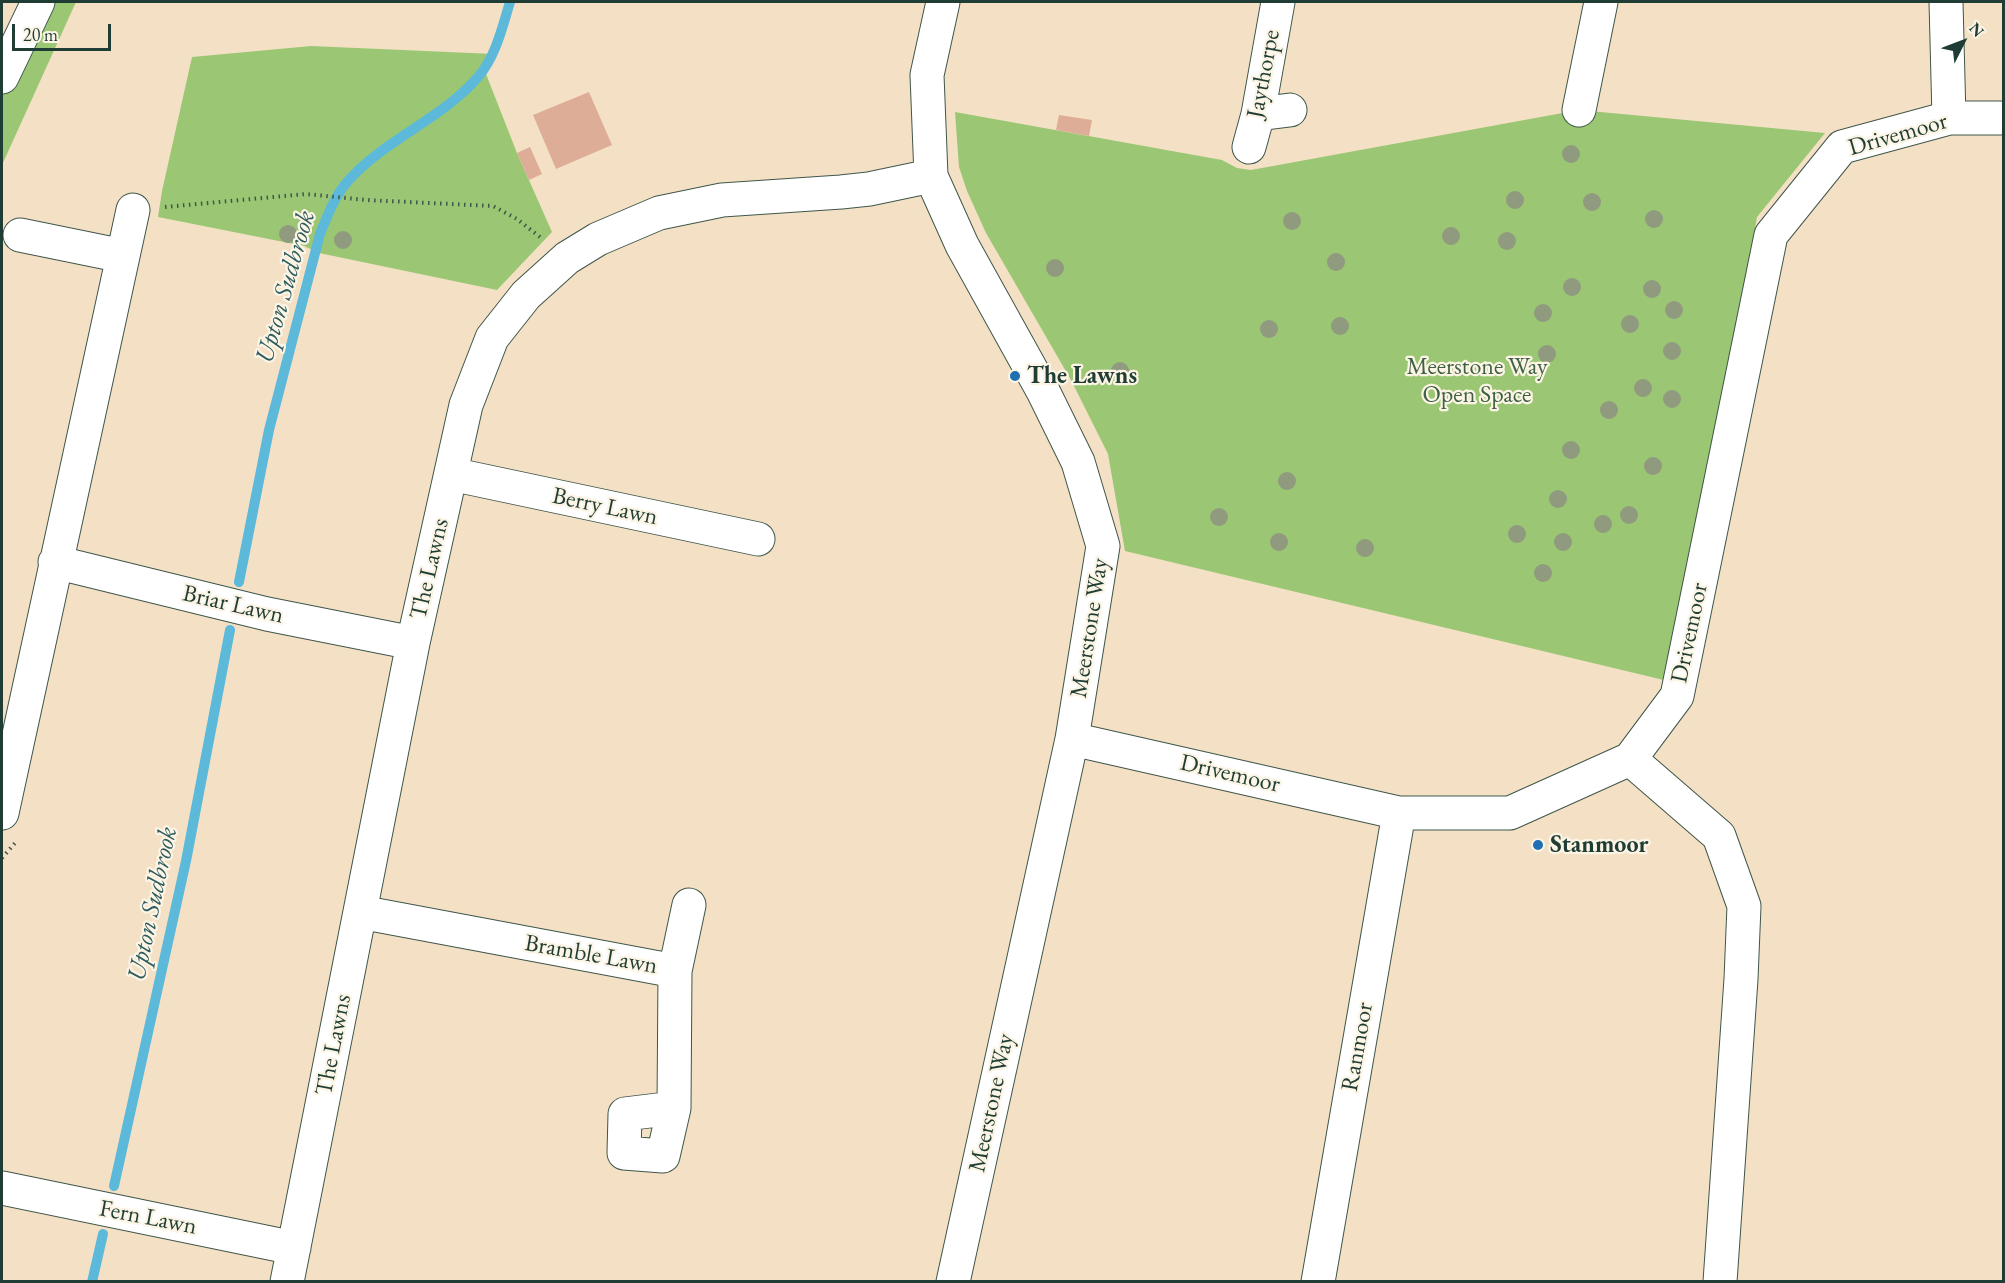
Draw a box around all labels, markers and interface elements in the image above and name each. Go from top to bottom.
scale bar [15,12,114,50]
north arrow [1933,12,1993,72]
text: N [1965,18,1989,41]
text: 20 m [23,23,58,46]
street label: Jaythorpe [1241,27,1287,121]
street label: Drivemoor [1845,107,1951,163]
water label: Upton Sudbrook [249,207,323,367]
park label: Meerstone Way Open Space [1406,353,1548,409]
place label: The Lawns [1027,362,1137,390]
marker: The Lawns [1008,369,1022,383]
street label: Berry Lawn [550,482,660,532]
street label: The Lawns [404,516,456,622]
street label: Meerstone Way [1065,556,1115,700]
street label: Briar Lawn [180,579,286,631]
street label: Drivemoor [1665,580,1715,686]
street label: Drivemoor [1177,749,1283,799]
water label: Upton Sudbrook [121,824,185,984]
place label: Stanmoor [1550,831,1648,859]
marker: Stanmoor [1531,838,1545,852]
street label: Bramble Lawn [522,929,660,981]
street label: The Lawns [310,992,358,1098]
street label: Ranmoor [1336,1000,1380,1094]
street label: Meerstone Way [963,1031,1021,1175]
street label: Fern Lawn [97,1194,199,1242]

